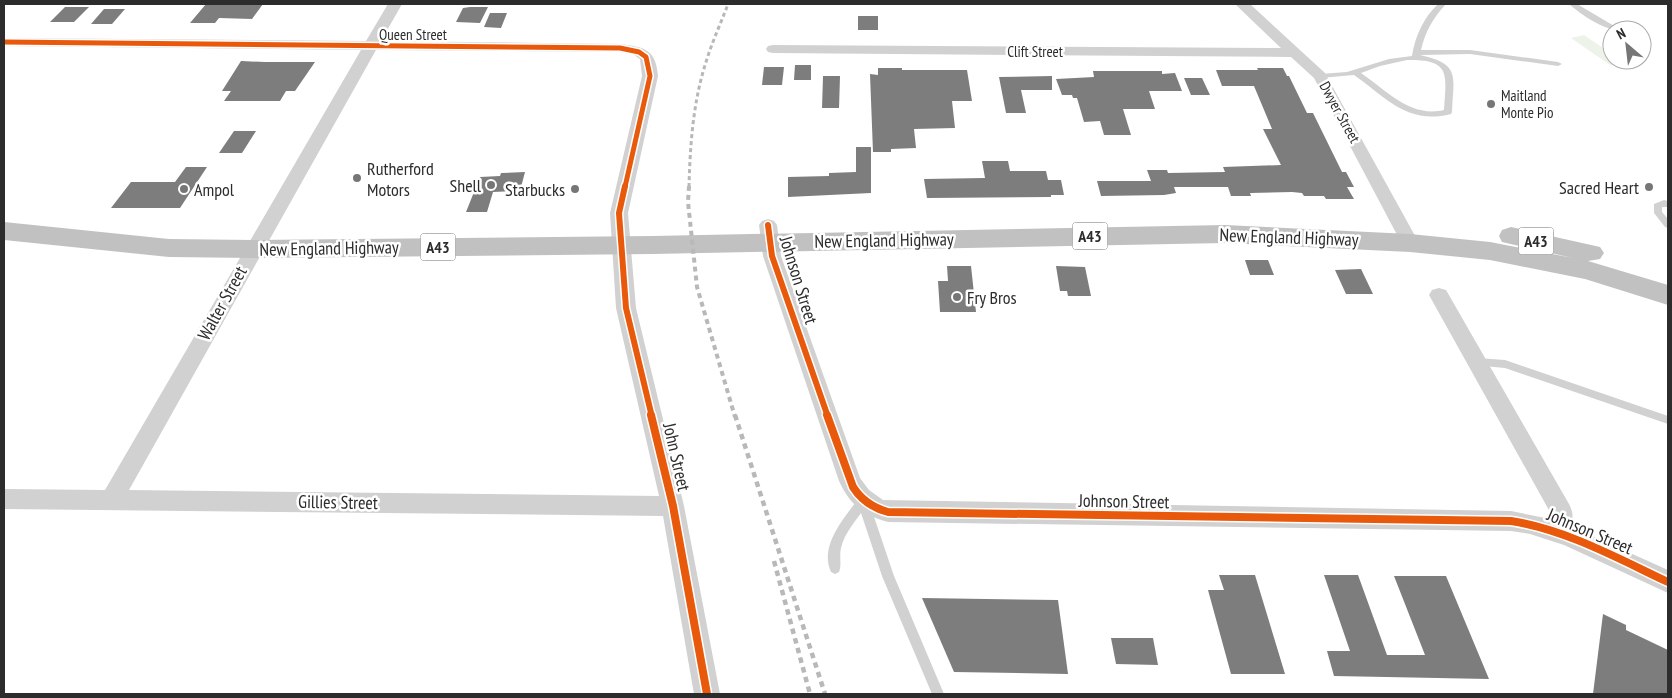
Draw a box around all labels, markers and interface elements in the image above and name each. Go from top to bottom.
north arrow [1602,20,1652,70]
text: N [1613,24,1628,43]
street label: Queen Street [379,25,447,44]
street label: Clift Street [1007,42,1063,61]
street label: Dwyer Street [1315,78,1365,146]
place label: Maitland Monte Pio [1501,86,1554,122]
marker: Maitland Monte Pio [1485,98,1497,110]
place label: Rutherford Motors [367,157,434,201]
marker: Rutherford Motors [351,172,363,184]
place label: Shell [450,174,482,197]
place label: Sacred Heart [1559,176,1639,199]
place label: Ampol [194,178,235,201]
place label: Starbucks [505,178,565,201]
marker: Shell [485,179,497,191]
marker: Sacred Heart [1643,181,1655,193]
marker: Ampol [178,183,190,195]
marker: Starbucks [569,183,581,195]
road number: A43 [1072,222,1108,250]
street label: New England Highway [1219,223,1359,251]
street label: New England Highway [814,227,954,253]
road number: A43 [1518,228,1554,255]
street label: Johnson Street [774,232,823,327]
road number: A43 [420,233,456,260]
street label: New England Highway [259,235,399,261]
street label: Walter Street [192,262,252,344]
place label: Fry Bros [967,286,1017,309]
marker: Fry Bros [951,291,963,303]
street label: John Street [658,420,696,493]
street label: Johnson Street [1077,489,1170,513]
street label: Gillies Street [298,490,378,514]
street label: Johnson Street [1543,502,1636,559]

